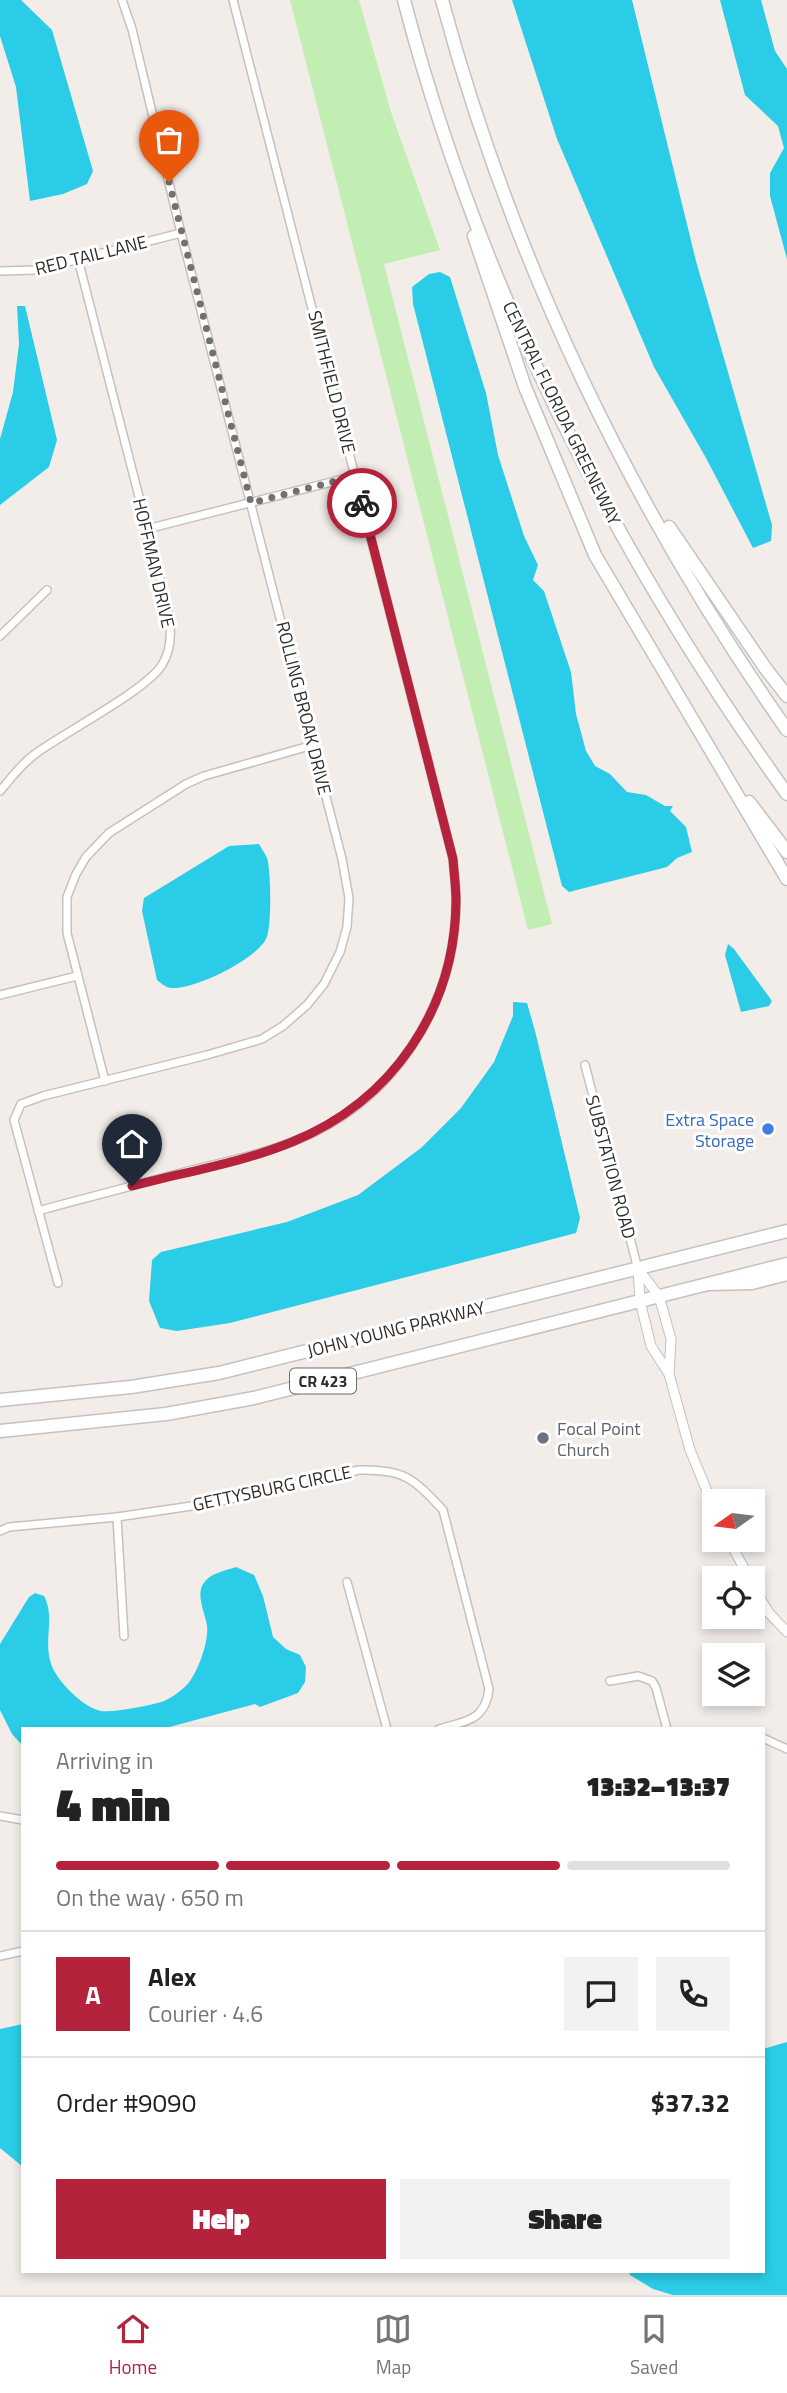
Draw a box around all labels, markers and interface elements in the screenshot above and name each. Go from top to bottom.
pin [139,110,199,182]
icon: bag [150,121,188,159]
street label: RED TAIL LANE [32,228,150,282]
street label: CENTRAL FLORIDA GREENEWAY [496,296,628,530]
street label: SMITHFIELD DRIVE [301,308,363,456]
courier [327,468,397,538]
icon: bike [343,484,381,522]
street label: HOFFMAN DRIVE [126,495,182,631]
street label: ROLLING BROAK DRIVE [269,618,339,798]
street label: SUBSTATION ROAD [579,1092,643,1242]
place label: Extra Space Storage [665,1106,754,1154]
pin [102,1114,162,1186]
marker: Extra Space Storage [760,1121,776,1137]
icon: home [113,1125,151,1163]
street label: JOHN YOUNG PARKWAY [304,1294,488,1364]
road number: CR 423 [290,1368,356,1394]
place label: Focal Point Church [557,1415,641,1463]
marker: Focal Point Church [535,1430,551,1446]
street label: GETTYSBURG CIRCLE [190,1458,354,1518]
north arrow [702,1489,765,1552]
map controls [702,1489,765,1706]
button: locate [702,1566,765,1629]
button: layers [702,1643,765,1706]
text: Arriving in [56,1743,153,1778]
text: 13:32–13:37 [586,1767,730,1806]
text: 4 min [56,1769,170,1839]
text: On the way · 650 m [56,1880,244,1915]
text: Alex [148,1957,196,1996]
button: chat [564,1957,638,2031]
button: phone [656,1957,730,2031]
text: A [85,1975,101,2014]
text: Courier · 4.6 [148,1996,263,2031]
text: Order #9090 [56,2083,196,2122]
text: $37.32 [651,2083,730,2122]
button: Help [56,2179,386,2259]
button: Share [400,2179,730,2259]
tab: Home [109,2310,157,2381]
tab: Map [374,2310,412,2381]
tab: Saved [630,2310,678,2381]

